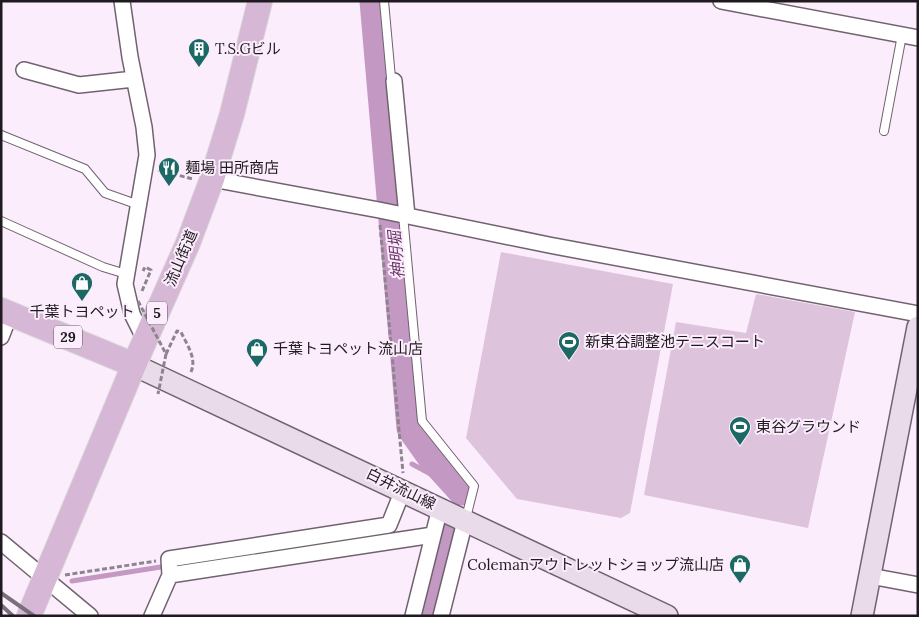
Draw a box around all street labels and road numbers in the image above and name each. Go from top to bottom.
street label: 流山街道 [160,226,201,289]
road number: 5 [147,302,167,324]
road number: 29 [54,326,82,348]
street label: 白井流山線 [363,464,439,514]

